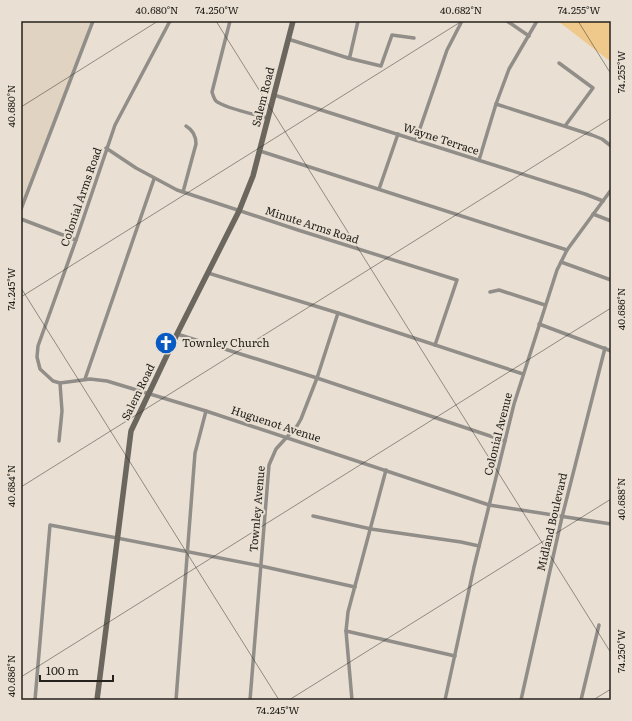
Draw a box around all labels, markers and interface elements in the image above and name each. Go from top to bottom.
text: 40.680°N [136,2,178,17]
text: 74.250°W [195,2,239,17]
text: 40.682°N [440,2,482,17]
text: 74.255°W [558,2,600,17]
text: 74.255°W [613,51,628,93]
street label: Salem Road [247,65,277,128]
text: 40.680°N [3,85,18,127]
street label: Wayne Terrace [401,118,482,158]
street label: Colonial Arms Road [56,145,105,249]
street label: Minute Arms Road [263,201,362,247]
text: 74.245°W [3,267,18,311]
text: 40.686°N [613,288,628,330]
church icon: Townley Church [153,330,179,356]
place label: Townley Church [182,334,269,350]
street label: Salem Road [117,360,158,423]
street label: Colonial Avenue [479,390,515,477]
street label: Huguenot Avenue [229,401,323,445]
text: 40.684°N [3,465,18,507]
street label: Townley Avenue [244,465,268,553]
street label: Midland Boulevard [532,471,570,573]
text: 40.688°N [613,478,628,520]
text: 74.250°W [613,629,628,673]
text: 40.686°N [3,655,18,697]
scale bar [40,657,113,683]
text: 100 m [46,661,79,679]
text: 74.245°W [256,702,300,717]

